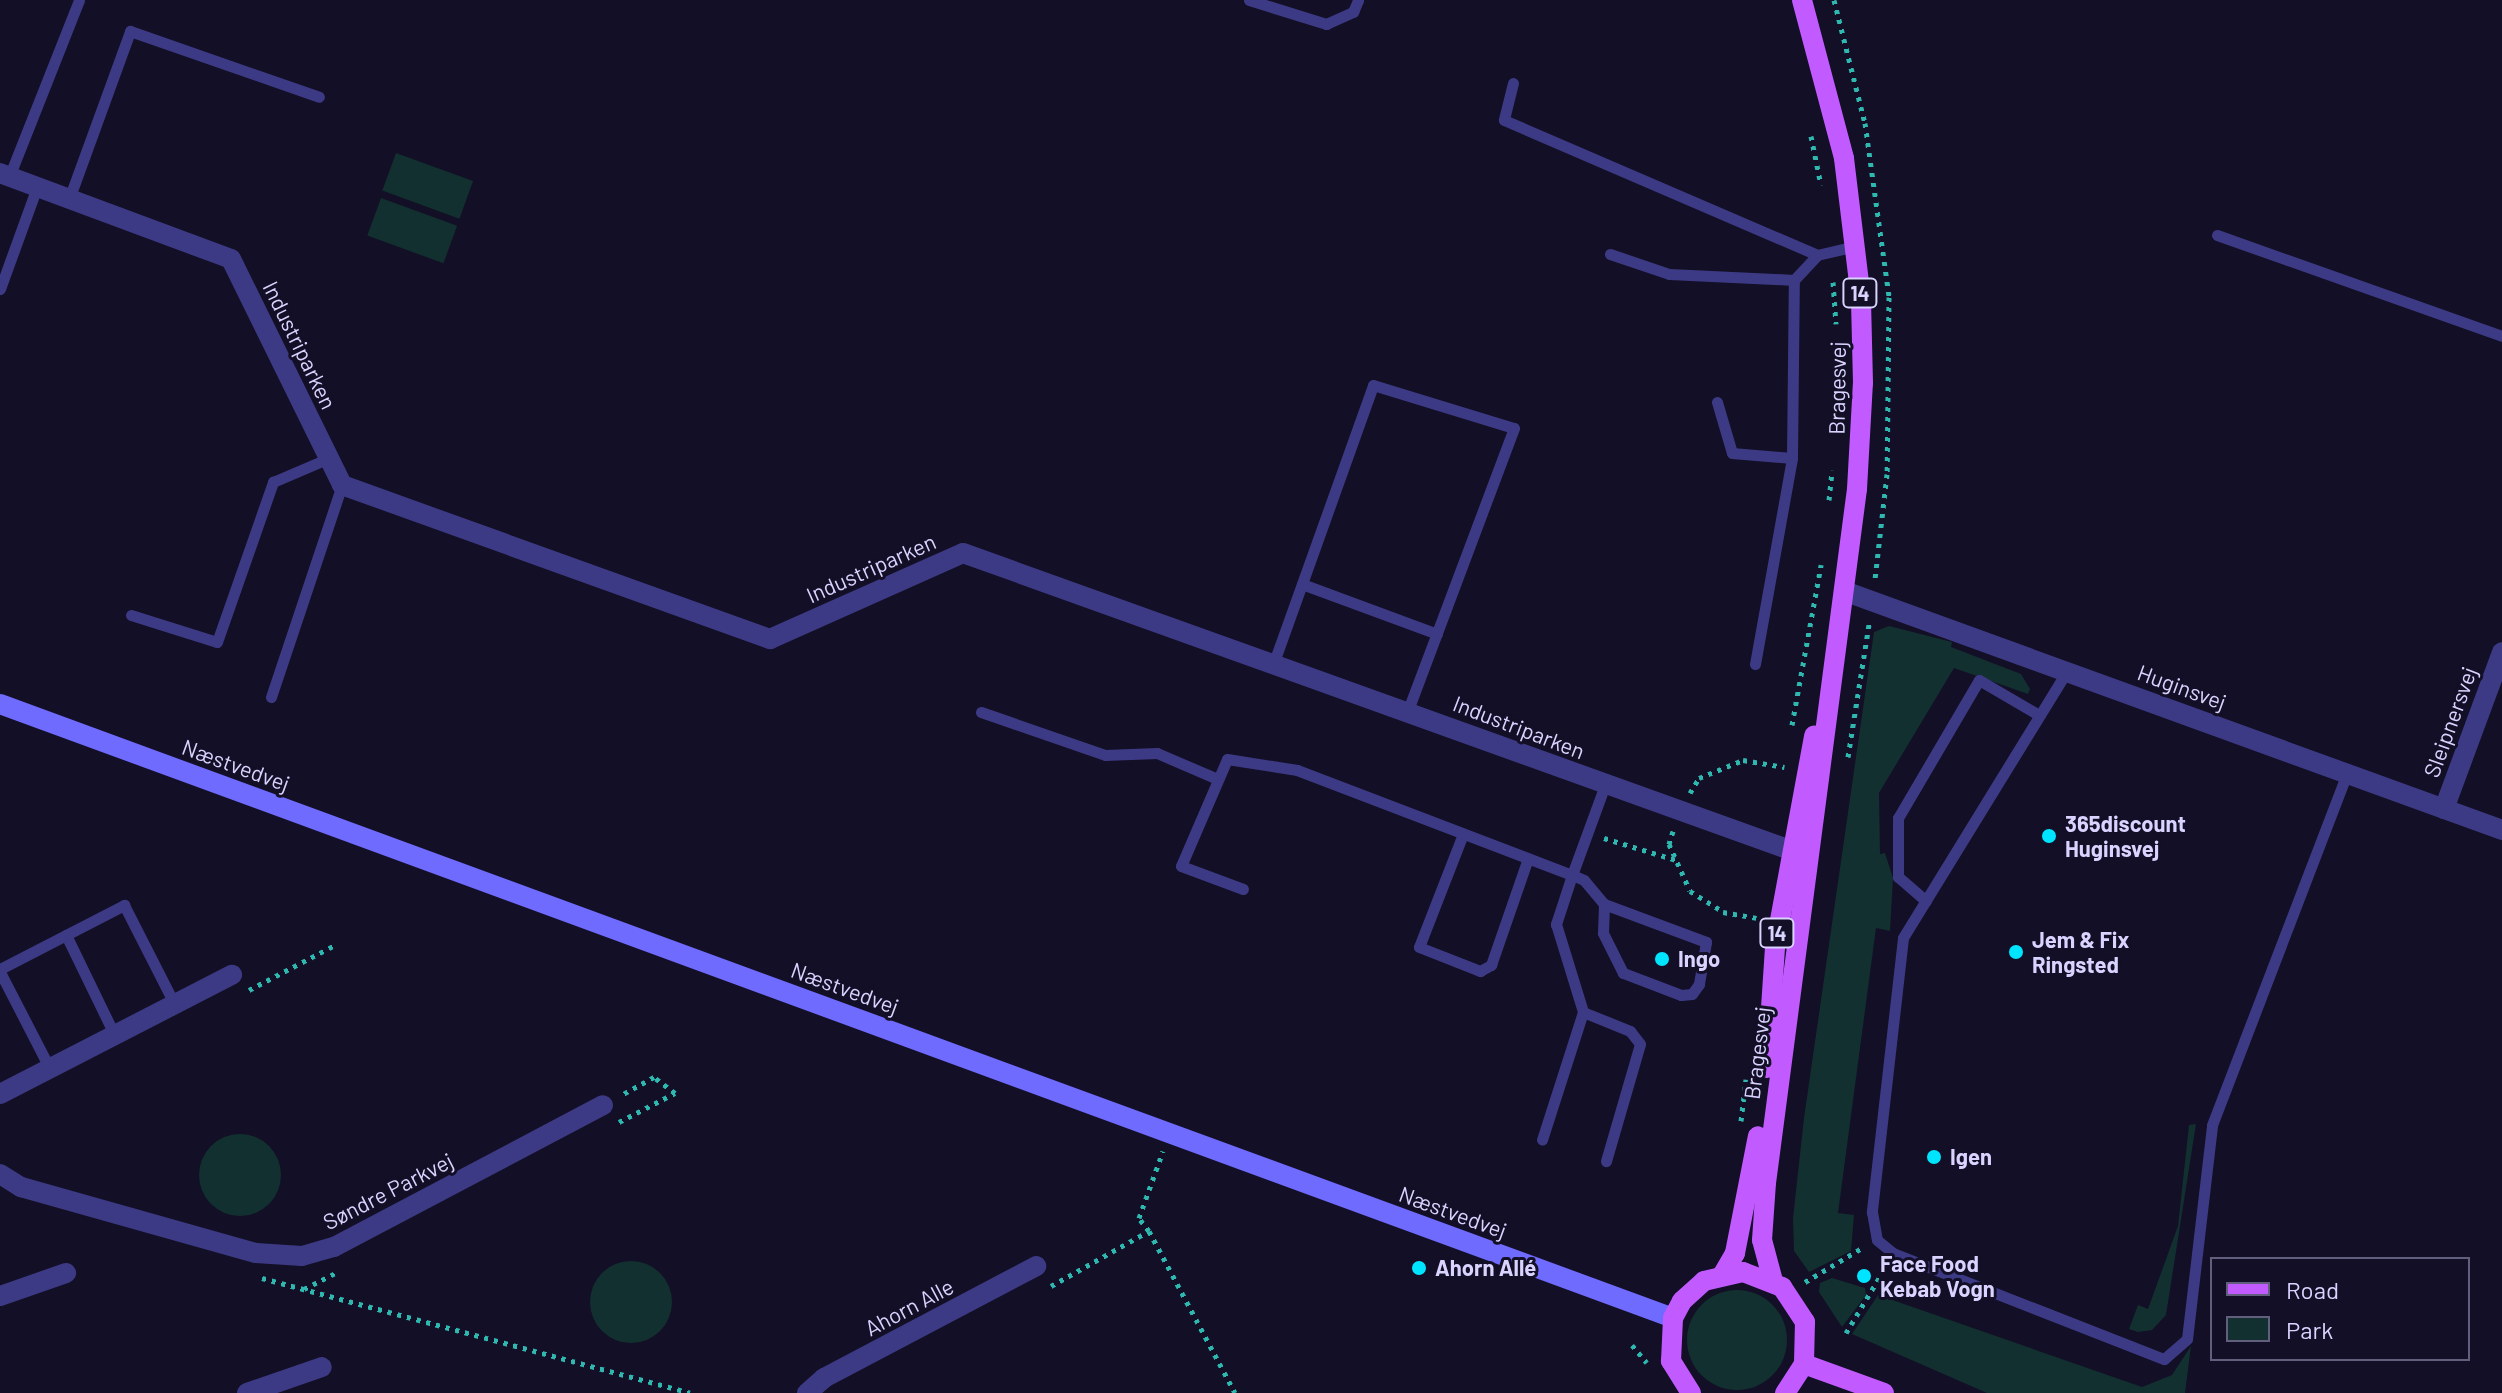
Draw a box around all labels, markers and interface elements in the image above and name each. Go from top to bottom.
street label: Industriparken [258,277,342,413]
road number: 14 [1842,277,1878,309]
street label: Bragesvej [1823,341,1851,435]
street label: Industriparken [802,528,940,608]
street label: Huginsvej [2134,659,2230,715]
street label: Sleipnersvej [2418,663,2482,781]
street label: Industriparken [1449,690,1589,764]
street label: Næstvedvej [179,733,293,797]
place label: 365discount Huginsvej [2065,810,2186,862]
marker: 365discount Huginsvej [2040,827,2058,845]
road number: 14 [1759,917,1795,949]
place label: Jem & Fix Ringsted [2032,926,2129,978]
marker: Jem & Fix Ringsted [2007,943,2025,961]
place label: Ingo [1678,946,1720,972]
marker: Ingo [1653,950,1671,968]
street label: Næstvedvej [788,956,902,1020]
street label: Bragesvej [1738,1005,1776,1101]
place label: Igen [1950,1144,1992,1170]
street label: Søndre Parkvej [318,1147,458,1235]
marker: Igen [1925,1148,1943,1166]
street label: Næstvedvej [1396,1180,1510,1244]
place label: Face Food Kebab Vogn [1880,1250,1995,1302]
place label: Ahorn Allé [1435,1255,1536,1281]
legend [2210,1257,2470,1361]
marker: Ahorn Allé [1410,1259,1428,1277]
marker: Face Food Kebab Vogn [1855,1267,1873,1285]
street label: Ahorn Alle [860,1273,958,1341]
text: Road [2286,1275,2339,1304]
text: Park [2286,1315,2333,1344]

